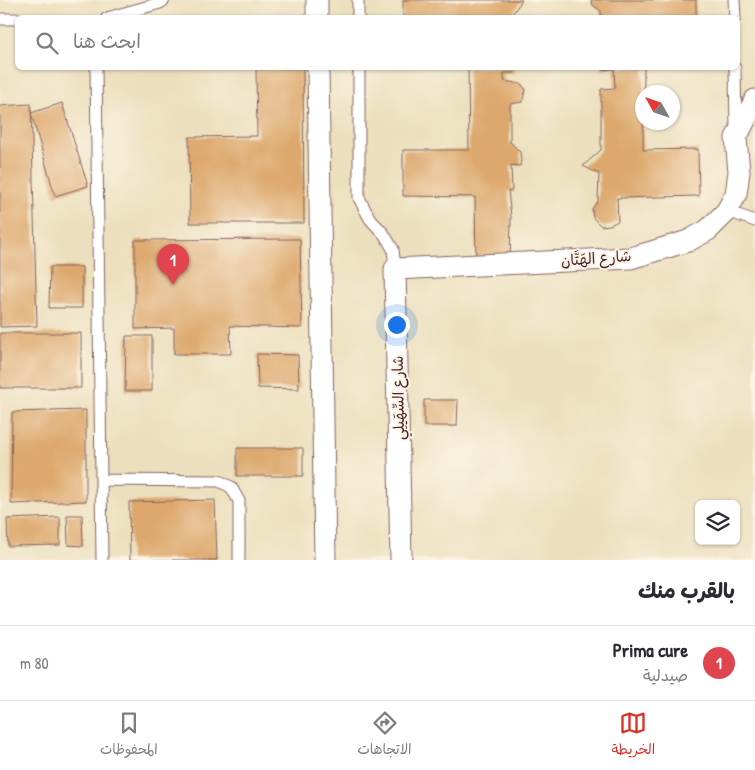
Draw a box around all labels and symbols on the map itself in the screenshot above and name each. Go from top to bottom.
north arrow [635,85,680,130]
pin: 1 [157,244,189,285]
street label: شارع الهَتَّان [560,245,632,271]
your location [384,312,410,338]
street label: شارع السِّهَيلِي [387,356,412,440]

